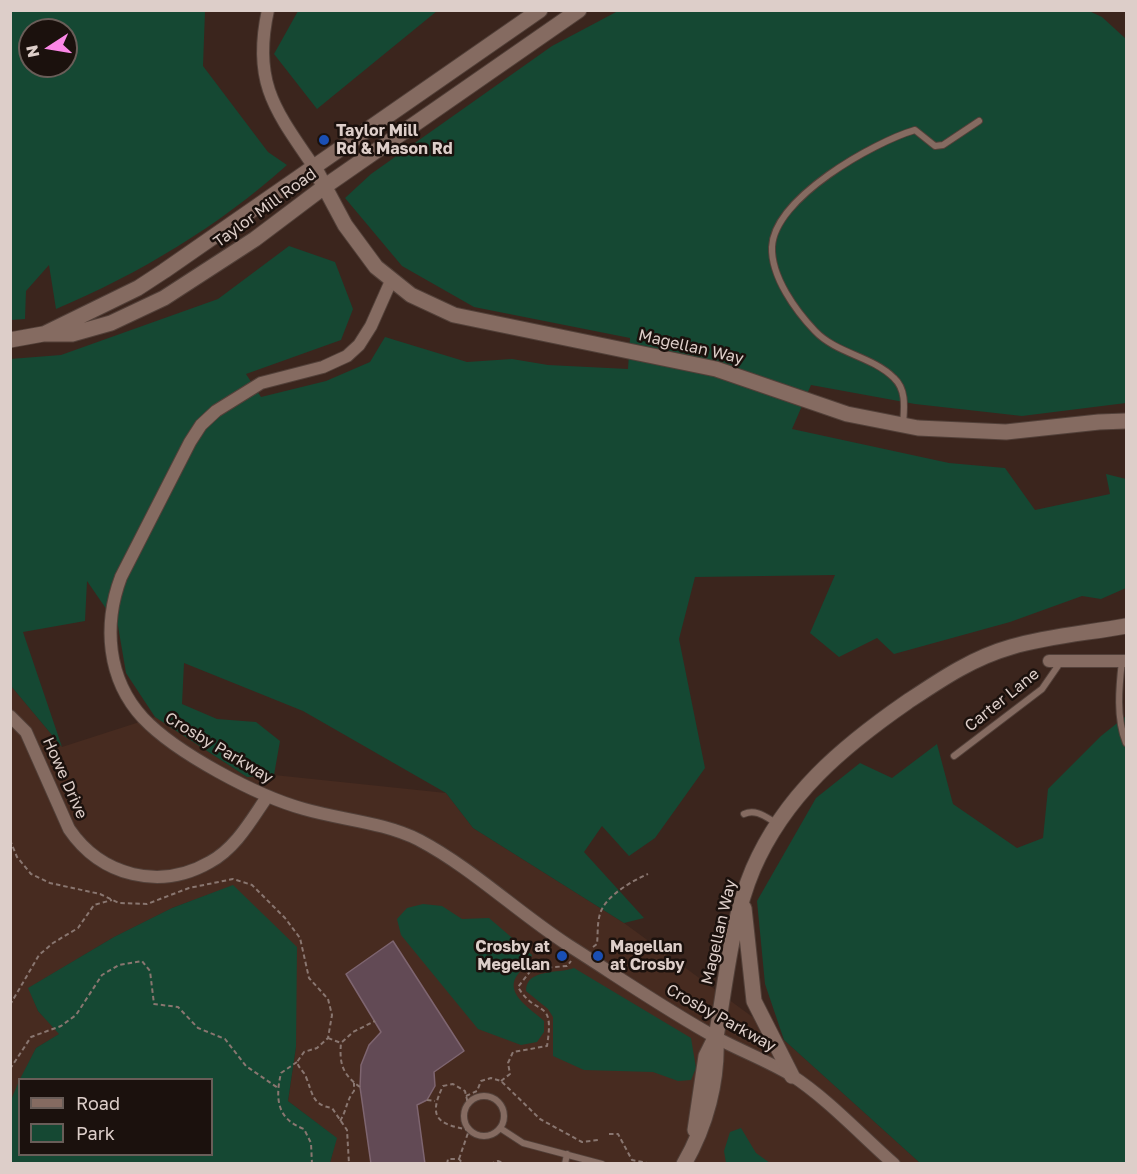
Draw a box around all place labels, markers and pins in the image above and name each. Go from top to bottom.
place label: Taylor Mill Rd & Mason Rd [336,121,453,159]
marker: Taylor Mill Rd & Mason Rd [317,133,331,147]
place label: Crosby at Megellan [475,937,550,975]
place label: Magellan at Crosby [610,937,685,975]
marker: Crosby at Megellan [555,949,569,963]
marker: Magellan at Crosby [591,949,605,963]

